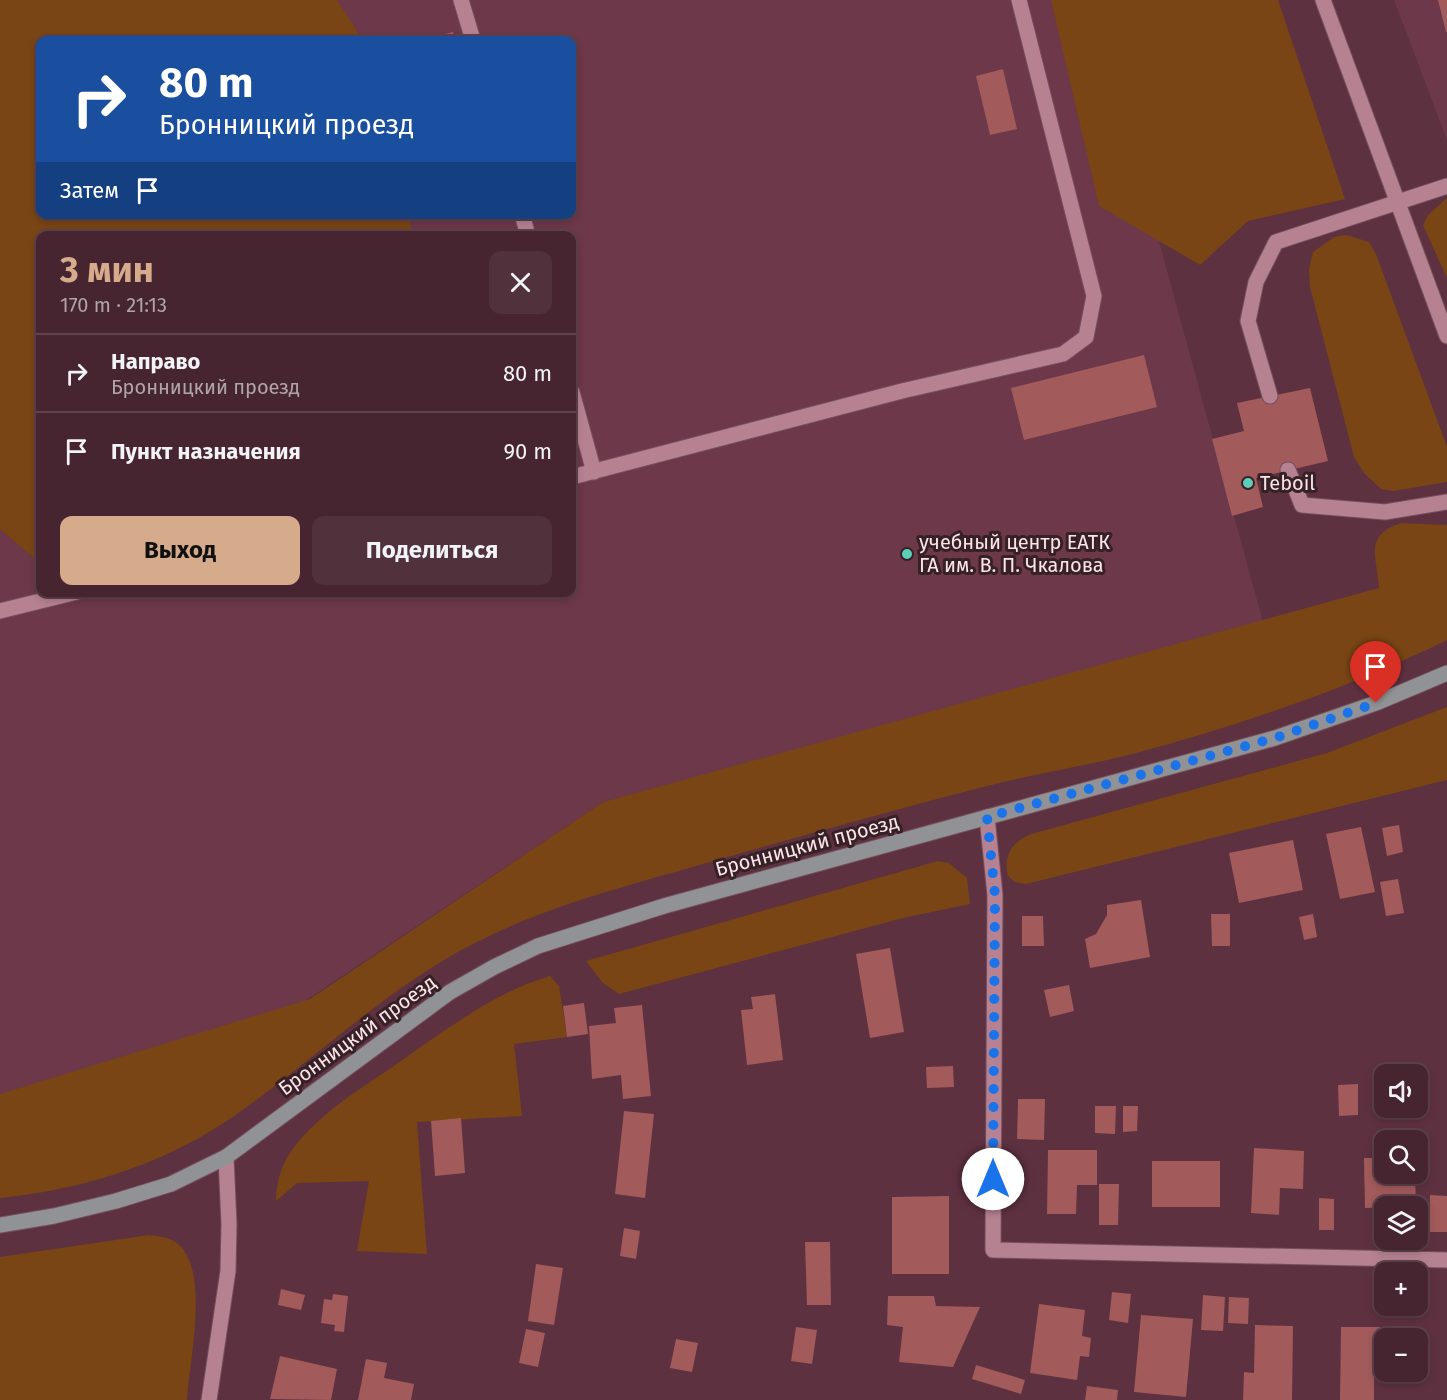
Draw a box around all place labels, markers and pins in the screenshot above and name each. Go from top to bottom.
place label: Teboil [1260,471,1315,495]
marker: Teboil [1241,476,1255,490]
place label: учебный центр ЕАТК ГА им. В. П. Чкалова [919,530,1110,577]
marker: учебный центр ЕАТК ГА им. В. П. Чкалова [900,547,914,561]
pin [1350,641,1401,703]

